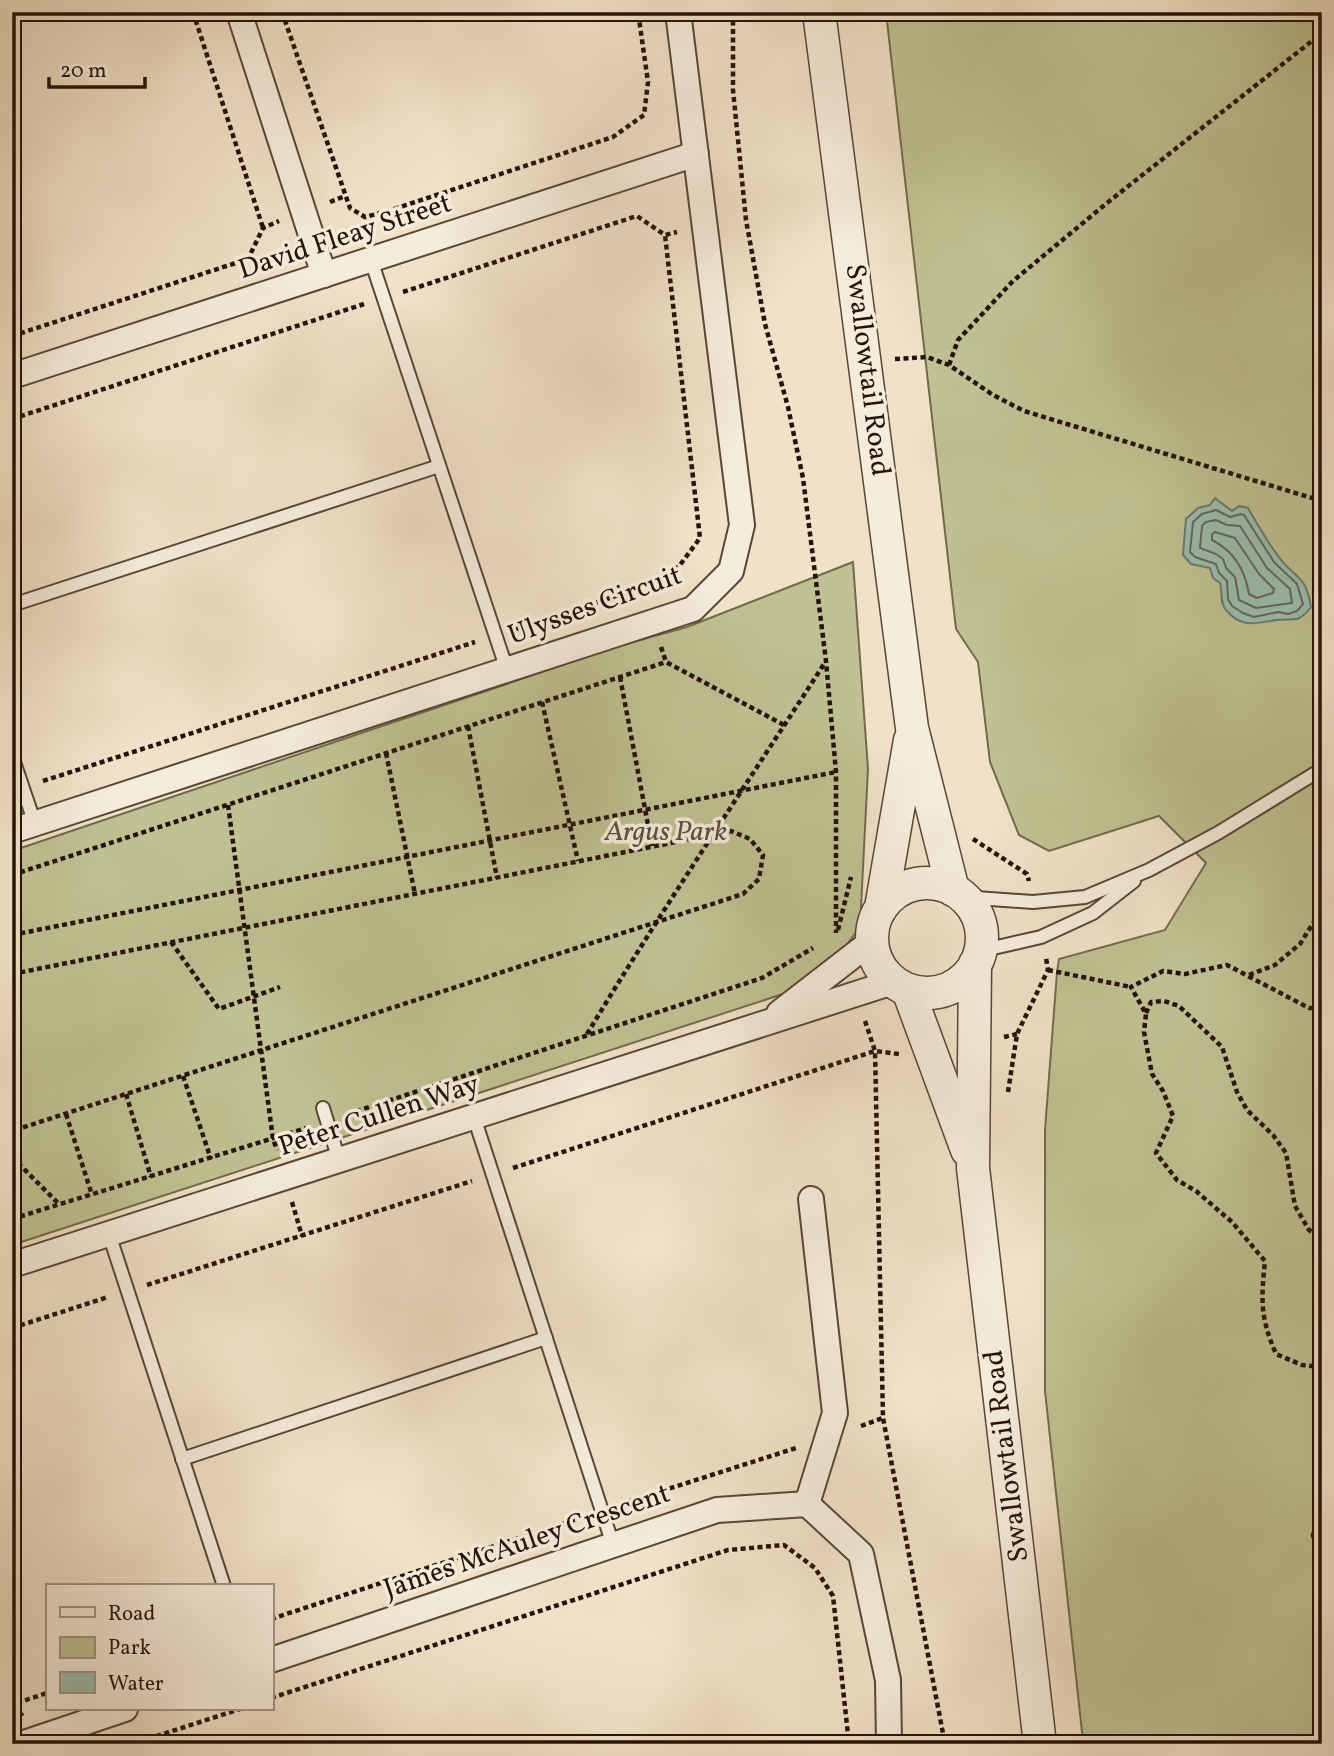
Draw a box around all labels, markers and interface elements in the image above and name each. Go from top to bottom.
scale bar [49,46,145,90]
text: 20 m [60,57,106,86]
street label: David Fleay Street [233,184,457,290]
street label: Swallowtail Road [835,262,899,478]
street label: Ulysses Circuit [503,557,687,655]
park label: Argus Park [604,813,727,852]
street label: Peter Cullen Way [274,1065,484,1167]
street label: Swallowtail Road [975,1348,1039,1564]
street label: James McAuley Crescent [379,1475,675,1609]
legend [46,1584,273,1710]
text: Road [108,1600,155,1629]
text: Park [108,1634,151,1663]
text: Water [108,1670,164,1699]

